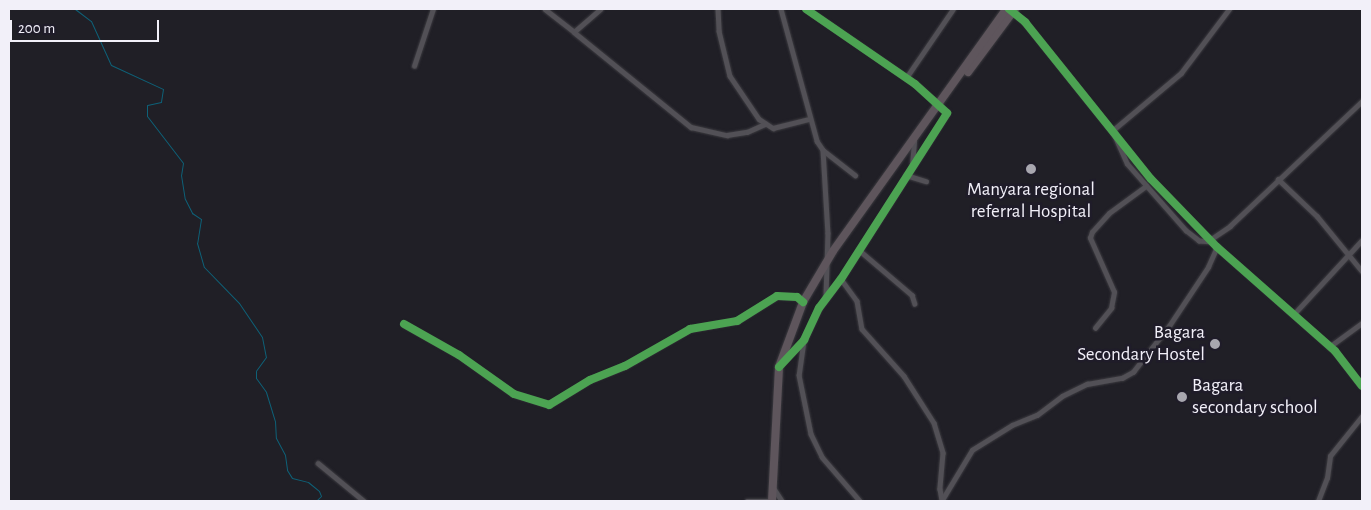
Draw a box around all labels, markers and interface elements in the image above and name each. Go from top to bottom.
scale bar [12,10,161,42]
text: 200 m [18,21,55,36]
marker: Manyara regional referral Hospital [1024,162,1038,176]
place label: Manyara regional referral Hospital [967,179,1095,223]
place label: Bagara Secondary Hostel [1077,322,1205,366]
marker: Bagara Secondary Hostel [1209,338,1221,350]
place label: Bagara secondary school [1192,375,1318,419]
marker: Bagara secondary school [1176,391,1188,403]

